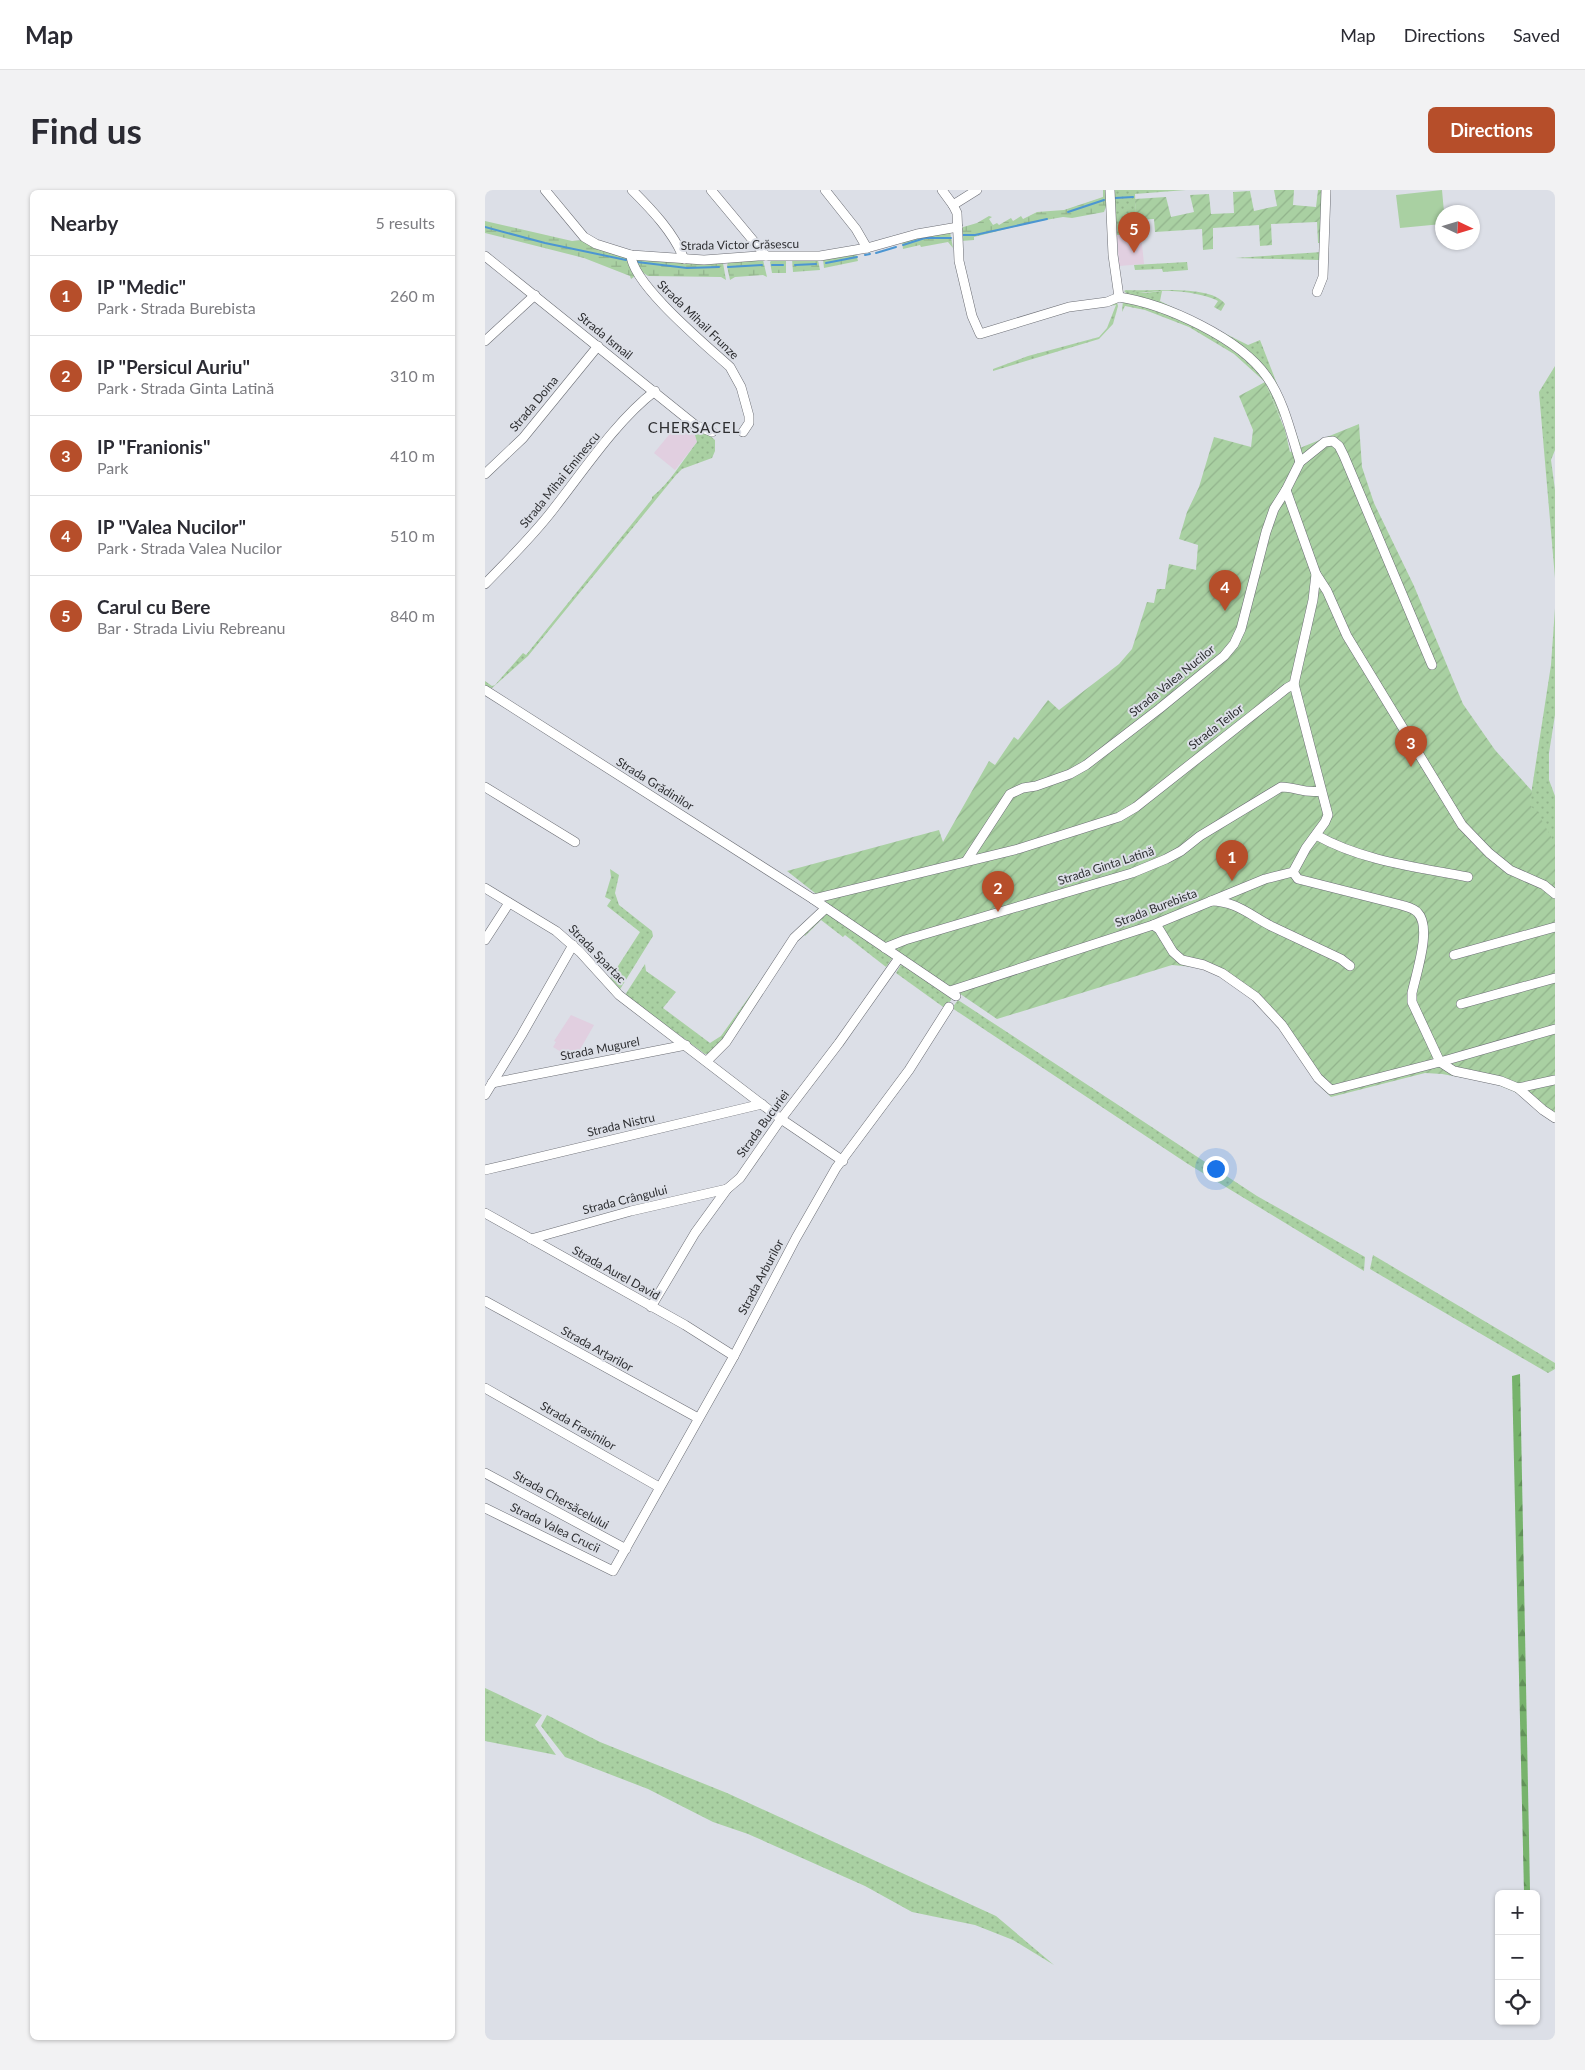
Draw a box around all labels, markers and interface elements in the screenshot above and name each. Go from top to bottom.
text: Map [25,20,73,49]
text: Map [1340,24,1376,46]
text: Directions [1404,24,1485,46]
text: Saved [1513,24,1560,46]
button: Directions [1428,107,1555,153]
text: Find us [30,109,142,151]
north arrow [1435,205,1480,250]
text: Nearby [50,210,118,235]
pin: 5 [1118,212,1150,253]
text: 5 results [375,213,435,232]
street label: Strada Victor Crăsescu [681,236,799,253]
text: IP "Medic" [97,275,186,298]
street label: Strada Mihail Frunze [654,277,742,362]
text: 1 [61,286,71,305]
text: 260 m [390,286,435,305]
text: Park · Strada Burebista [97,298,256,317]
street label: Strada Ismail [575,309,636,362]
text: IP "Persicul Auriu" [97,355,250,378]
text: 2 [61,366,71,385]
text: 310 m [390,366,435,385]
street label: Strada Doina [506,373,561,435]
text: Park · Strada Ginta Latină [97,378,274,397]
district label: CHERSACEL [648,418,740,436]
street label: Strada Mihai Eminescu [516,429,603,531]
text: IP "Franionis" [97,435,210,458]
text: 3 [61,446,71,465]
text: 410 m [390,446,435,465]
text: Park [97,458,128,477]
text: IP "Valea Nucilor" [97,515,246,538]
text: 4 [61,526,71,545]
text: 510 m [390,526,435,545]
text: Park · Strada Valea Nucilor [97,538,282,557]
pin: 4 [1209,570,1241,611]
text: Carul cu Bere [97,595,210,618]
text: 5 [61,606,71,625]
text: 840 m [390,606,435,625]
text: Bar · Strada Liviu Rebreanu [97,618,286,637]
street label: Strada Valea Nucilor [1126,641,1218,720]
street label: Strada Teilor [1185,700,1246,753]
pin: 3 [1395,726,1427,767]
street label: Strada Grădinilor [614,754,697,814]
pin: 1 [1216,840,1248,881]
street label: Strada Ginta Latină [1056,843,1156,888]
pin: 2 [982,871,1014,912]
street label: Strada Burebista [1113,885,1199,930]
street label: Strada Spartac [566,921,629,986]
street label: Strada Mugurel [559,1033,641,1064]
street label: Strada Bucuriei [733,1087,792,1160]
street label: Strada Nistru [586,1109,656,1140]
your location [1203,1156,1229,1182]
street label: Strada Crângului [581,1182,669,1217]
street label: Strada Arburilor [734,1236,787,1317]
street label: Strada Aurel David [570,1242,663,1303]
street label: Strada Arțarilor [559,1323,636,1375]
street label: Strada Frasinilor [538,1398,619,1454]
street label: Strada Chersăcelului [511,1467,612,1532]
street label: Strada Valea Crucii [508,1499,603,1556]
map controls [1495,1890,1540,2025]
button: + [1495,1890,1540,1935]
button: − [1495,1935,1540,1980]
button: locate [1495,1980,1540,2025]

